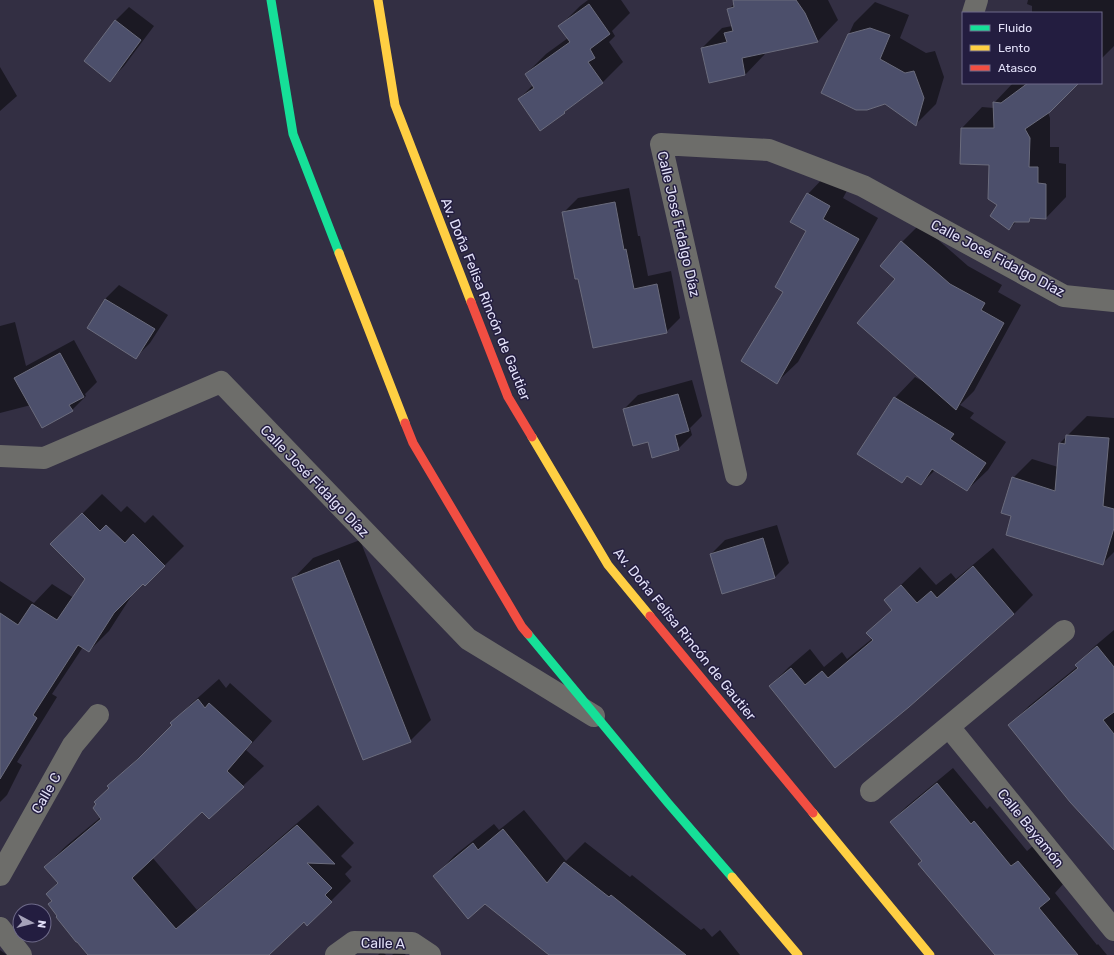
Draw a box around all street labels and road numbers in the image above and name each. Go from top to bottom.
street label: Calle José Fidalgo Díaz [653,150,704,299]
street label: Av. Doña Felisa Rincón de Gautier [437,195,534,404]
street label: Calle José Fidalgo Díaz [928,216,1068,301]
street label: Calle José Fidalgo Díaz [257,422,373,541]
street label: Av. Doña Felisa Rincón de Gautier [610,545,760,725]
street label: Calle C [28,770,65,817]
street label: Calle Bayamón [994,786,1067,871]
street label: Calle A [361,935,406,952]

